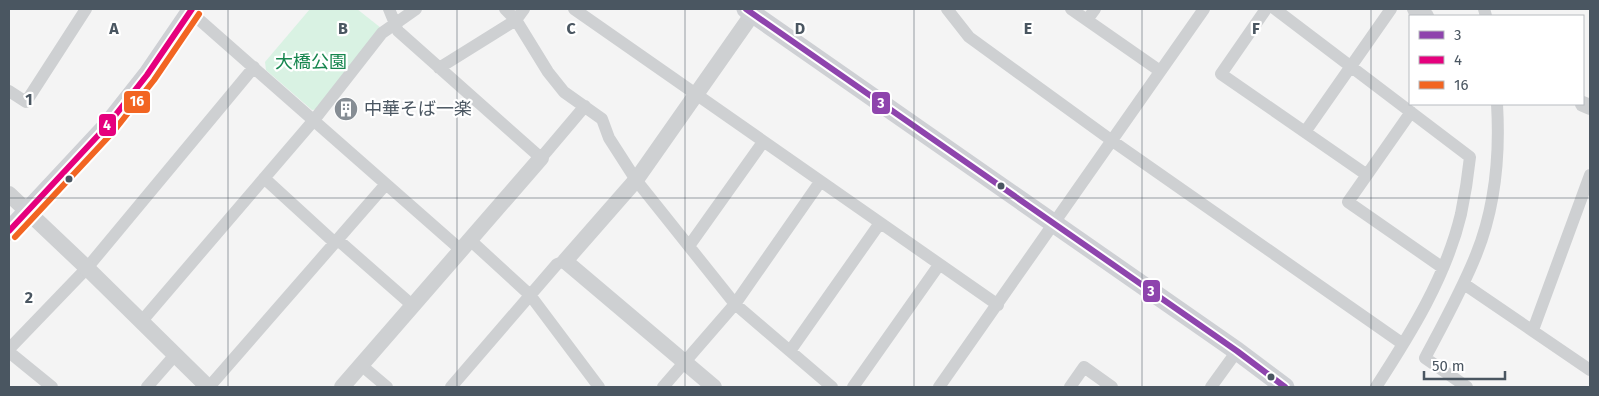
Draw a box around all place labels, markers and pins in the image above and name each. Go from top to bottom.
building icon: 中華そば一楽 [333,96,359,122]
place label: 中華そば一楽 [364,98,472,120]
unlabelled marker [64,174,74,184]
unlabelled marker [996,181,1006,191]
unlabelled marker [1266,372,1276,382]

